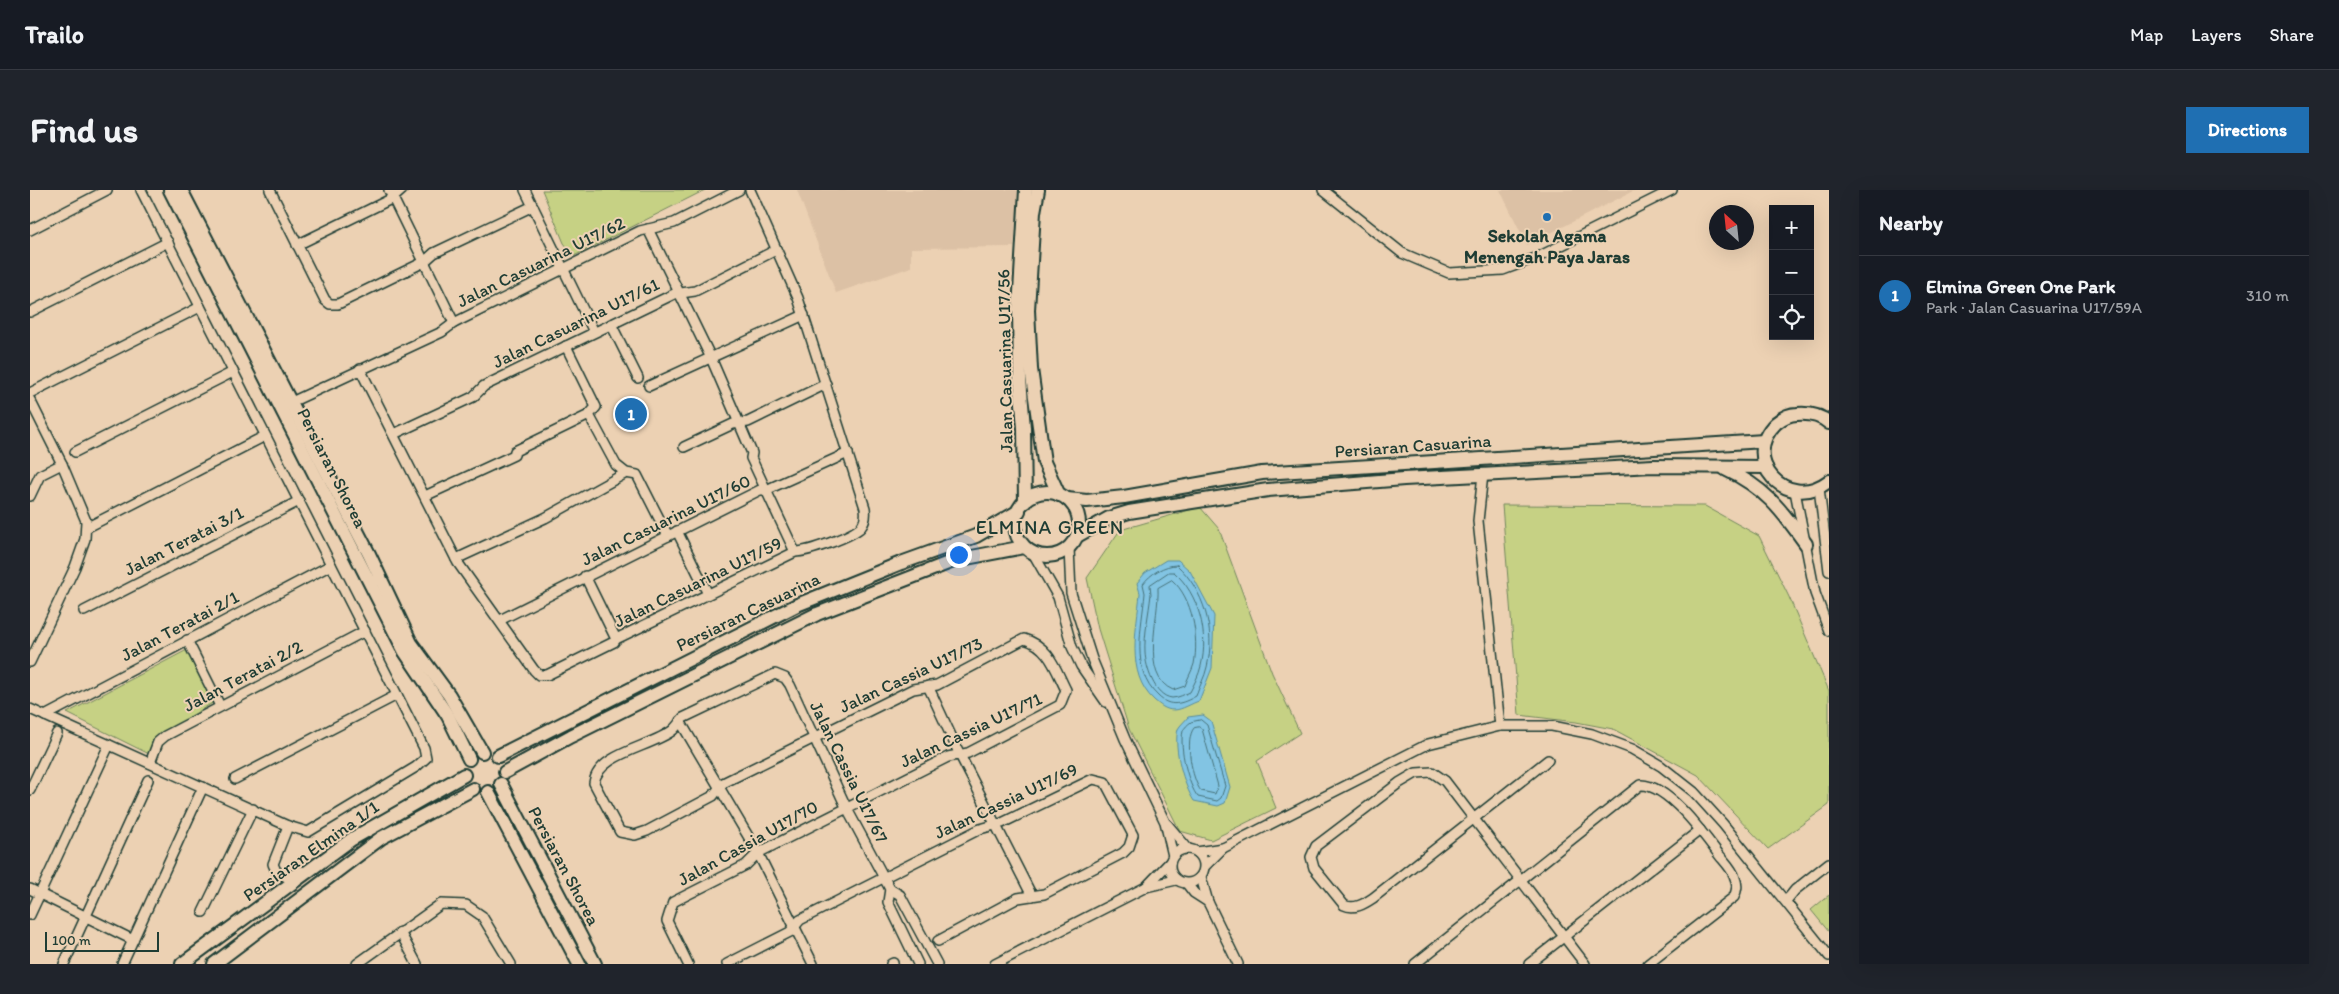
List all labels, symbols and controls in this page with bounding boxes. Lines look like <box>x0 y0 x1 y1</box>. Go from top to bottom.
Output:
text: Trailo <box>25 20 84 49</box>
text: Map <box>2130 24 2163 46</box>
text: Layers <box>2191 24 2241 46</box>
text: Share <box>2269 24 2314 46</box>
button: Directions <box>2186 107 2309 153</box>
text: Find us <box>30 109 138 151</box>
north arrow <box>1709 205 1754 250</box>
map controls <box>1769 205 1814 340</box>
button: + <box>1769 205 1814 250</box>
text: Nearby <box>1879 210 1943 235</box>
marker: Sekolah Agama Menengah Paya Jaras <box>1541 211 1553 223</box>
street label: Jalan Casuarina U17/62 <box>454 212 629 312</box>
place label: Sekolah Agama Menengah Paya Jaras <box>1464 225 1630 268</box>
button: − <box>1769 250 1814 295</box>
street label: Jalan Casuarina U17/56 <box>992 269 1018 453</box>
street label: Jalan Casuarina U17/61 <box>489 273 663 373</box>
text: Elmina Green One Park <box>1926 275 2116 298</box>
text: 1 <box>1891 286 1899 305</box>
text: 310 m <box>2246 286 2289 305</box>
button: locate <box>1769 295 1814 340</box>
text: Park · Jalan Casuarina U17/59A <box>1926 298 2142 317</box>
pin: 1 <box>615 395 647 433</box>
street label: Persiaran Shorea <box>292 404 372 532</box>
street label: Persiaran Casuarina <box>1334 429 1493 462</box>
street label: Jalan Casuarina U17/60 <box>578 469 754 571</box>
street label: Jalan Teratai 3/1 <box>121 502 247 580</box>
district label: ELMINA GREEN <box>976 515 1124 539</box>
street label: Jalan Casuarina U17/59 <box>611 532 785 632</box>
your location <box>946 542 972 568</box>
street label: Persiaran Casuarina <box>673 567 824 656</box>
street label: Jalan Teratai 2/1 <box>117 586 243 666</box>
street label: Jalan Cassia U17/73 <box>836 632 986 718</box>
street label: Jalan Teratai 2/2 <box>180 635 307 717</box>
street label: Jalan Cassia U17/71 <box>897 687 1045 773</box>
street label: Jalan Cassia U17/67 <box>805 697 893 847</box>
street label: Jalan Cassia U17/69 <box>931 758 1081 844</box>
street label: Jalan Cassia U17/70 <box>674 795 822 891</box>
street label: Persiaran Elmina 1/1 <box>239 796 383 906</box>
street label: Persiaran Shorea <box>523 803 605 930</box>
scale bar <box>45 929 159 952</box>
text: 100 m <box>52 932 91 949</box>

